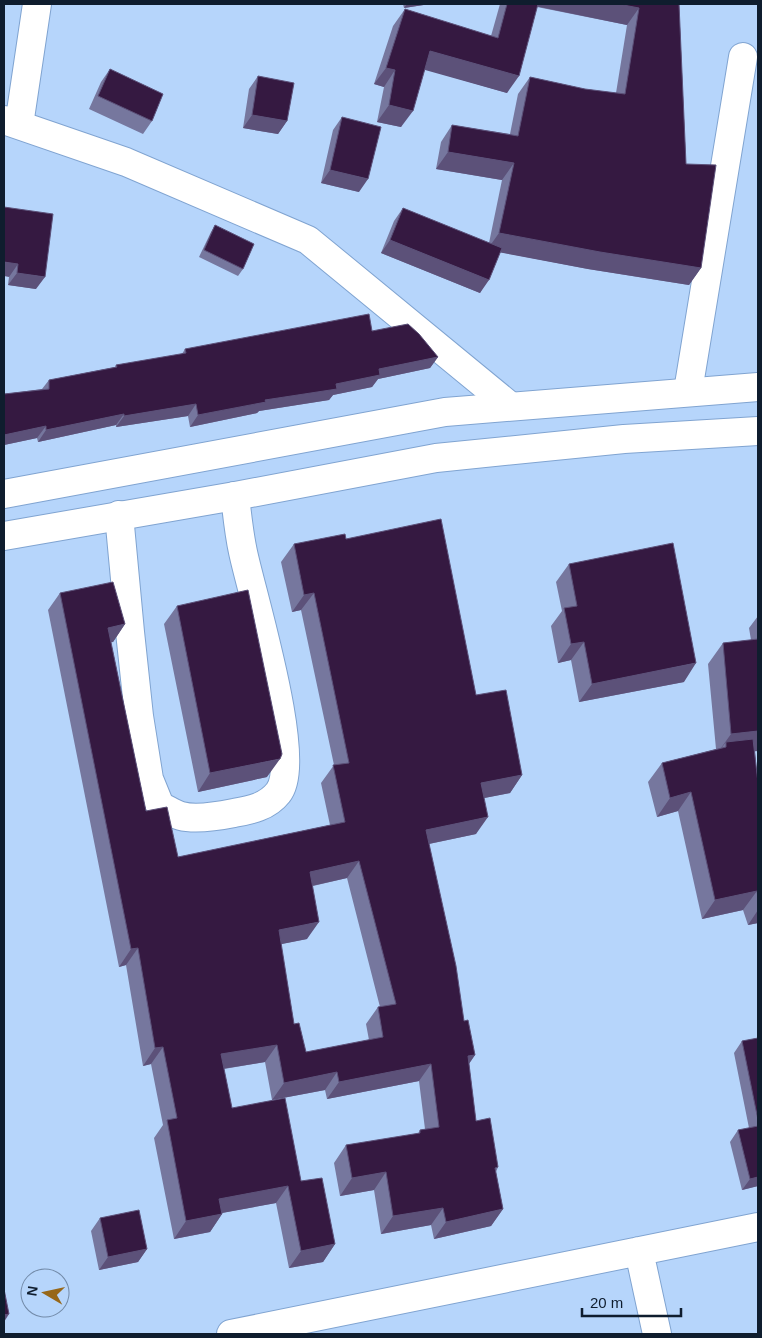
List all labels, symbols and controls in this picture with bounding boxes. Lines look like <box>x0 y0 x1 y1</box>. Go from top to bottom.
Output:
north arrow <box>20 1268 70 1318</box>
text: N <box>23 1285 41 1297</box>
scale bar <box>582 1286 681 1318</box>
text: 20 m <box>590 1294 623 1311</box>

